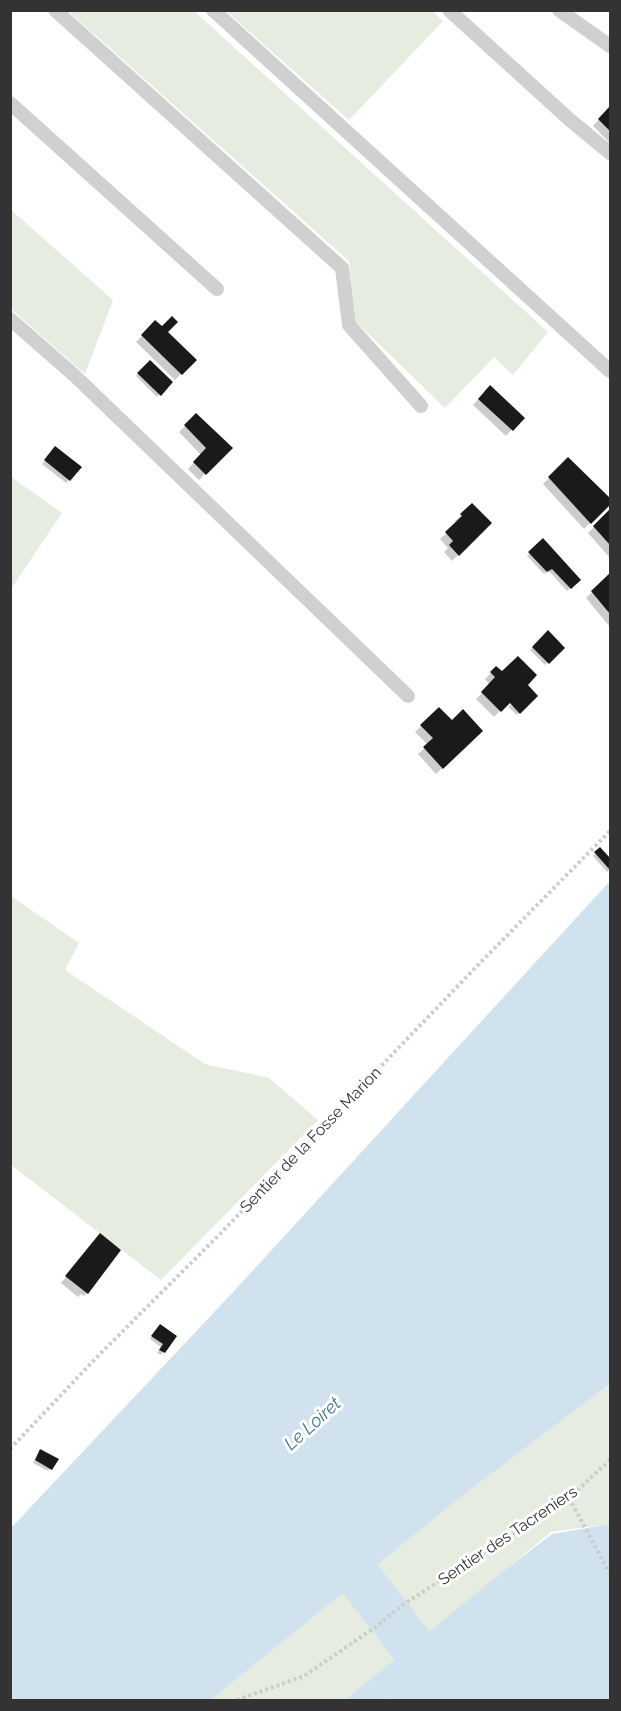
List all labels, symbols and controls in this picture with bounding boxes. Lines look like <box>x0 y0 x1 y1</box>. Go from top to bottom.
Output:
street label: Sentier de la Fosse Marion <box>236 1063 386 1217</box>
water label: Le Loiret <box>280 1393 346 1455</box>
street label: Sentier des Tacreniers <box>435 1482 581 1590</box>

